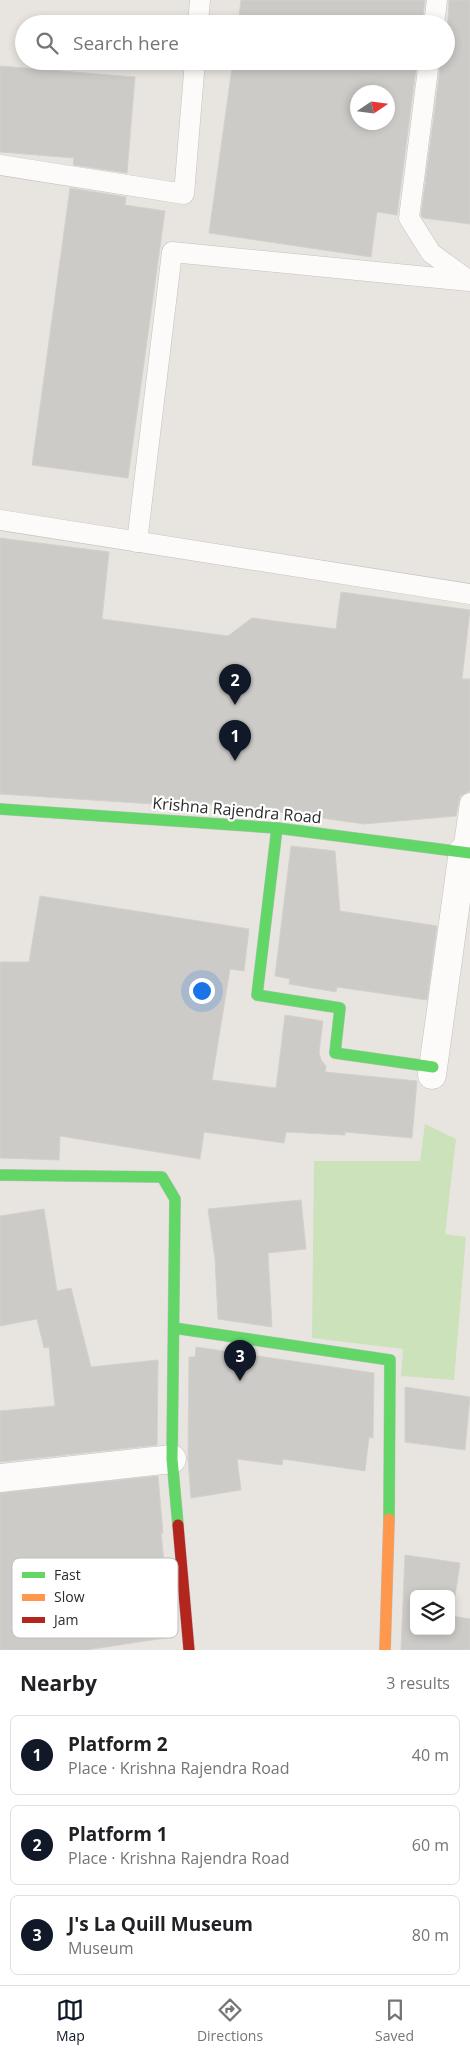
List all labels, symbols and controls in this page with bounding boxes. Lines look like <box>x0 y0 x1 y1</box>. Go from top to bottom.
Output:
search box <box>15 15 455 70</box>
icon: search <box>33 29 61 57</box>
text: Search here <box>73 30 179 56</box>
north arrow <box>350 85 395 130</box>
pin: 2 <box>219 664 251 705</box>
pin: 1 <box>219 720 251 761</box>
street label: Krishna Rajendra Road <box>151 792 323 828</box>
your location <box>189 978 215 1004</box>
pin: 3 <box>224 1340 256 1381</box>
legend <box>12 1558 178 1638</box>
text: Fast <box>54 1565 81 1584</box>
text: Slow <box>54 1587 85 1606</box>
map controls <box>410 1590 455 1635</box>
button: layers <box>410 1590 455 1635</box>
text: Jam <box>52 1610 79 1629</box>
text: Nearby <box>20 1669 97 1697</box>
text: 3 results <box>386 1672 450 1694</box>
text: Platform 2 <box>68 1731 168 1757</box>
text: 1 <box>32 1744 42 1766</box>
text: 40 m <box>412 1744 449 1766</box>
text: Place · Krishna Rajendra Road <box>68 1757 290 1779</box>
text: Platform 1 <box>68 1821 168 1847</box>
text: 2 <box>32 1834 42 1856</box>
text: 60 m <box>412 1834 449 1856</box>
text: Place · Krishna Rajendra Road <box>68 1847 290 1869</box>
text: J's La Quill Museum <box>68 1911 253 1937</box>
text: 3 <box>32 1924 42 1946</box>
text: 80 m <box>412 1924 449 1946</box>
text: Museum <box>68 1937 133 1959</box>
tab: Map <box>56 1996 85 2045</box>
tab: Directions <box>197 1996 263 2045</box>
tab: Saved <box>375 1996 414 2045</box>

